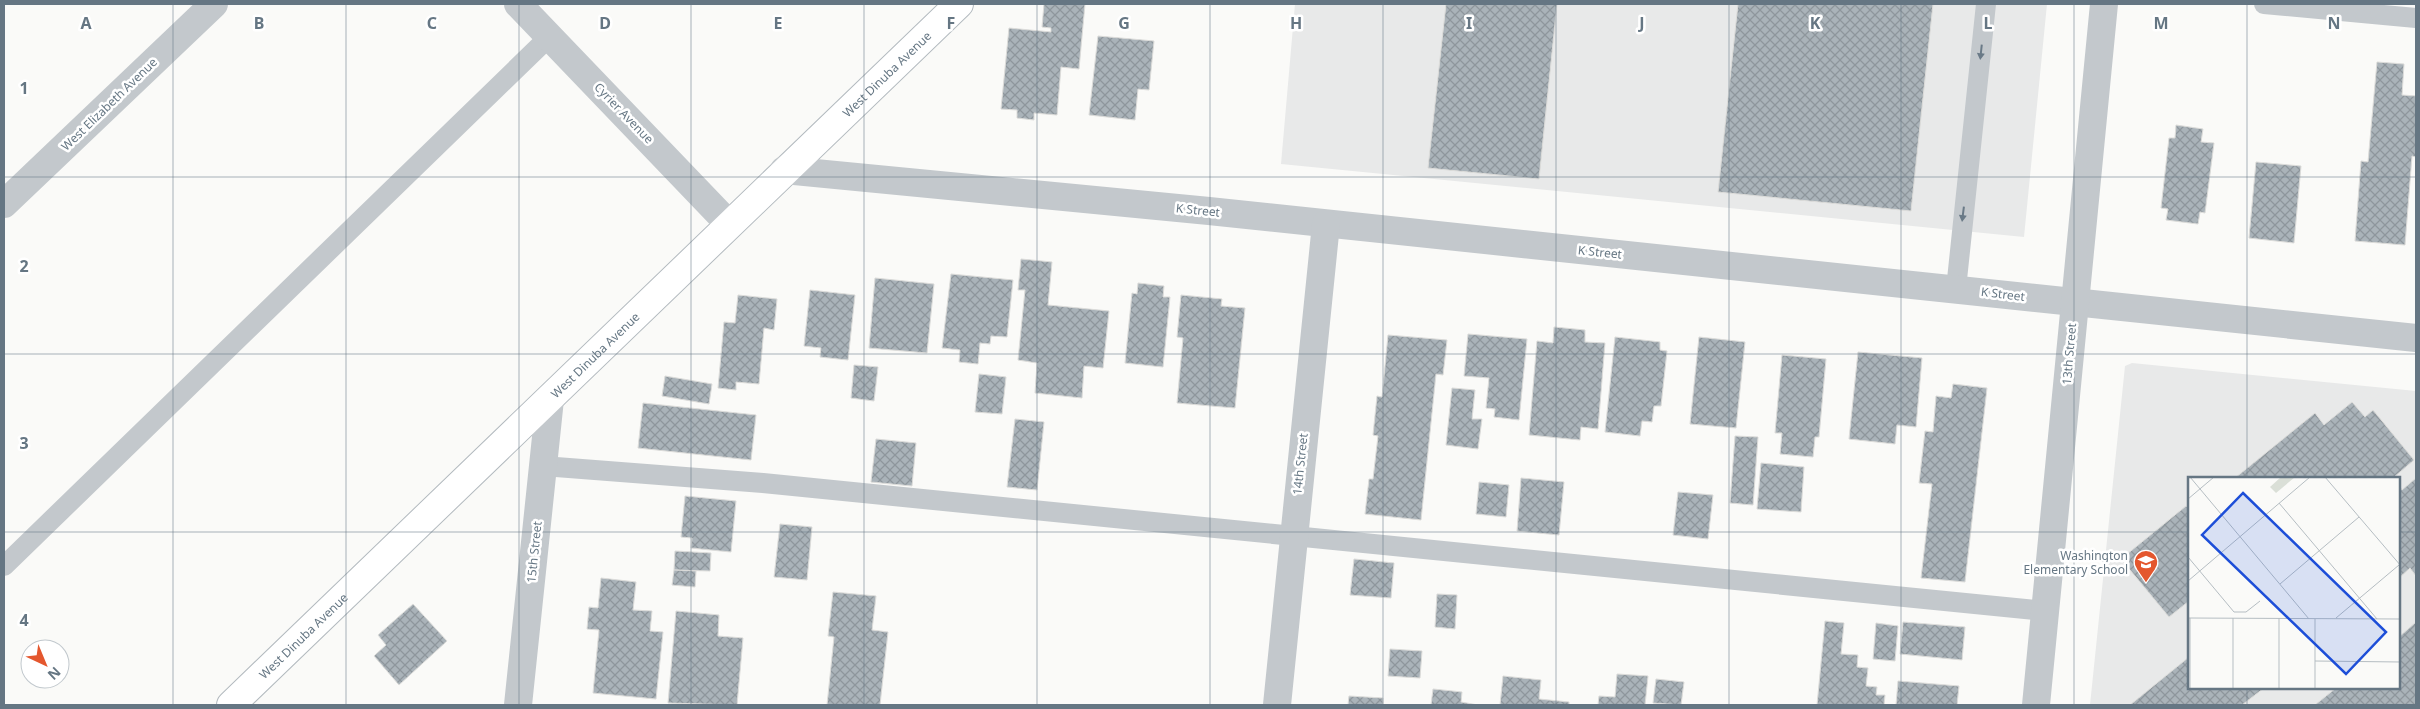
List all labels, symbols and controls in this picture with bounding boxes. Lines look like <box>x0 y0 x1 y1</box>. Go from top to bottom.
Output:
text: A <box>80 12 92 34</box>
text: B <box>254 12 264 34</box>
text: C <box>427 12 437 34</box>
text: D <box>599 12 611 34</box>
text: E <box>774 12 783 34</box>
text: F <box>947 12 955 34</box>
text: G <box>1118 12 1130 34</box>
text: H <box>1290 12 1302 34</box>
text: I <box>1466 12 1472 34</box>
text: J <box>1637 12 1645 34</box>
text: K <box>1810 12 1821 34</box>
text: L <box>1984 12 1993 34</box>
text: M <box>2153 12 2169 34</box>
text: N <box>2327 12 2341 34</box>
street label: West Dinuba Avenue <box>838 27 935 121</box>
one-way arrow <box>1977 45 1985 61</box>
street label: West Elizabeth Avenue <box>57 54 161 154</box>
text: 1 <box>19 77 29 99</box>
street label: Cyrier Avenue <box>591 79 658 147</box>
street label: K Street <box>1175 199 1221 221</box>
one-way arrow <box>1959 206 1967 222</box>
street label: K Street <box>1577 241 1623 263</box>
text: 2 <box>19 255 29 277</box>
street label: K Street <box>1980 283 2027 305</box>
street label: West Dinuba Avenue <box>547 308 643 401</box>
street label: 13th Street <box>2058 322 2080 386</box>
text: 3 <box>19 432 29 454</box>
street label: 14th Street <box>1288 432 1312 496</box>
inset map <box>2188 477 2400 689</box>
street label: 15th Street <box>522 520 546 584</box>
place label: Washington Elementary School <box>2023 547 2128 578</box>
school or university icon: Washington Elementary School <box>2133 549 2159 583</box>
street label: West Dinuba Avenue <box>255 589 351 682</box>
text: 4 <box>19 609 29 631</box>
north arrow <box>20 639 70 689</box>
text: N <box>44 663 65 685</box>

